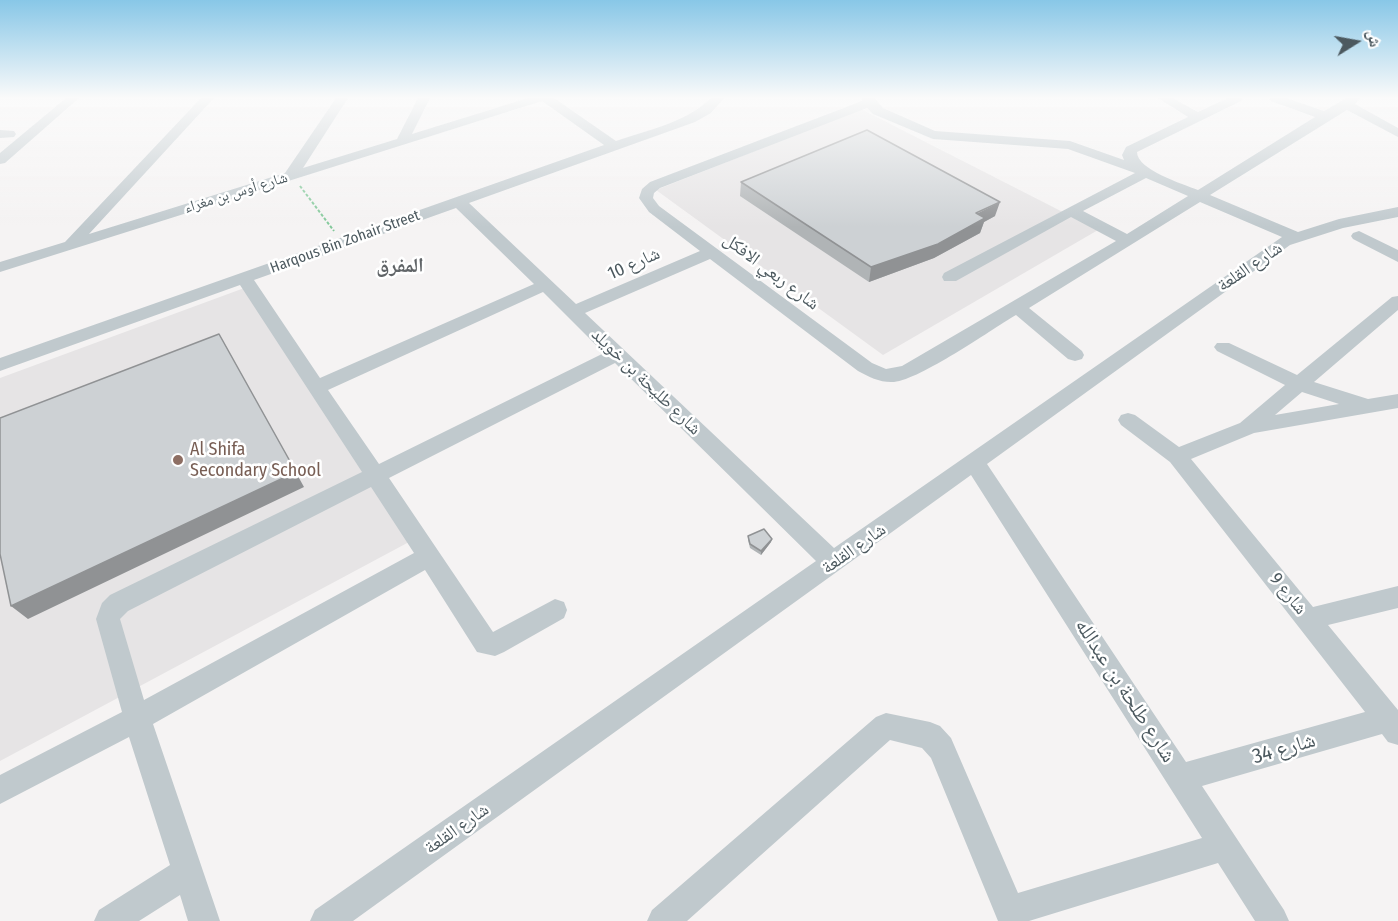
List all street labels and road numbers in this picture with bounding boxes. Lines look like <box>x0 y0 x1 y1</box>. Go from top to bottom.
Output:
street label: شارع أوس بن مغراء <box>182 169 290 217</box>
street label: Harqous Bin Zohair Street <box>268 207 422 277</box>
street label: شارع ربعي الافكل <box>719 229 823 315</box>
street label: شارع القلعة <box>1213 237 1287 297</box>
street label: شارع 10 <box>605 243 663 285</box>
street label: شارع طليحة بن خويلد <box>587 324 705 440</box>
street label: شارع القلعة <box>818 519 890 579</box>
street label: شارع 9 <box>1265 569 1311 619</box>
street label: شارع طلحة بن عبدالله <box>1069 615 1181 767</box>
street label: شارع 34 <box>1250 728 1318 770</box>
street label: شارع القلعة <box>421 799 493 859</box>

